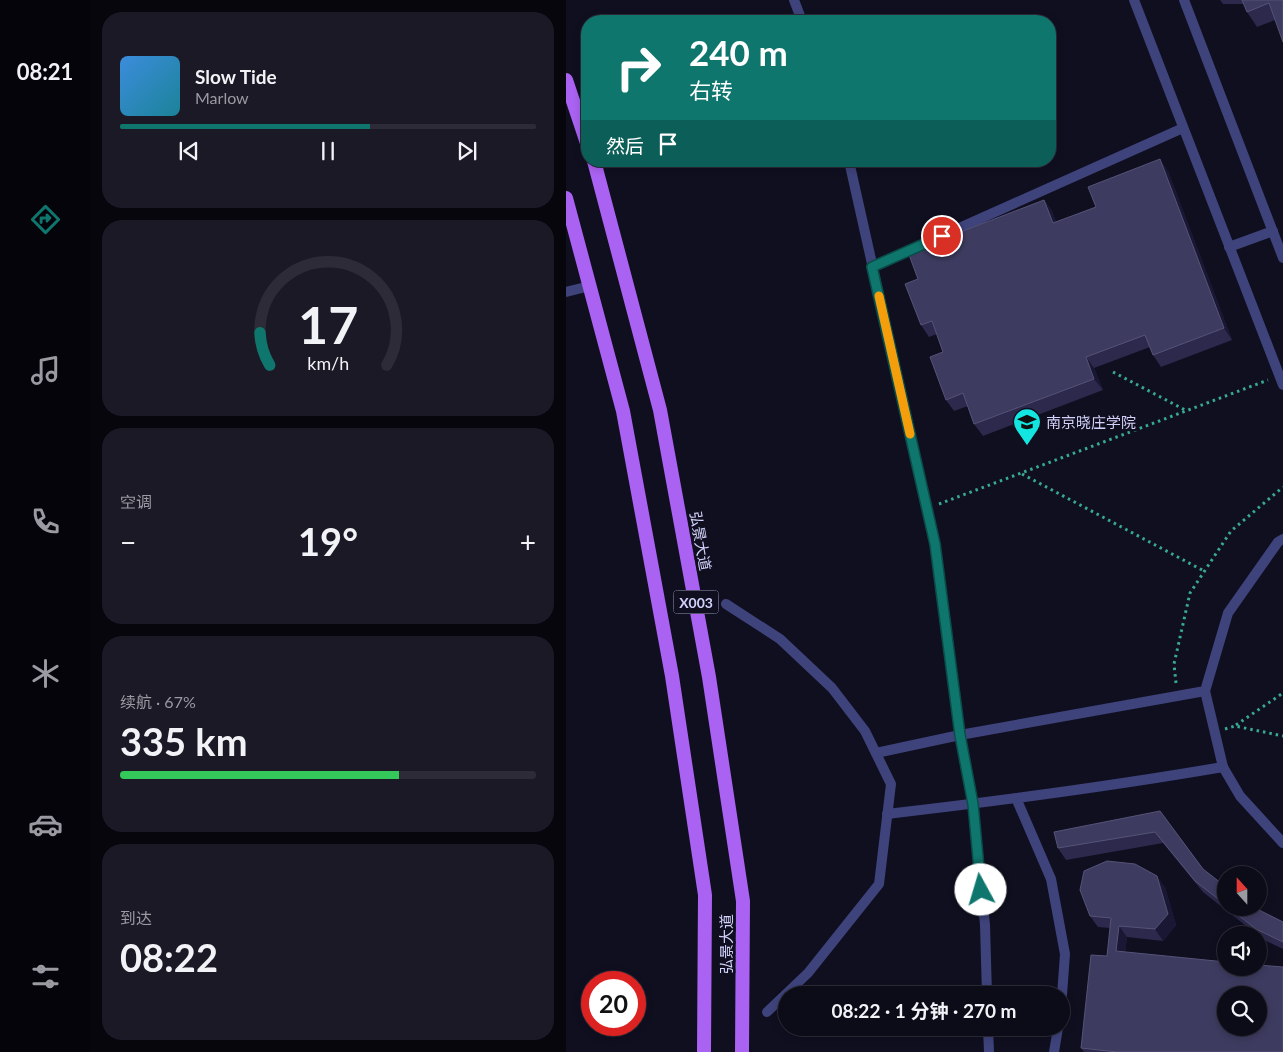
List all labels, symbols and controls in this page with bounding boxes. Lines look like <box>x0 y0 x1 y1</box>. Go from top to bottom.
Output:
text: 240 m <box>689 31 788 73</box>
icon: right <box>606 35 671 100</box>
text: 08:21 <box>17 58 73 85</box>
text: Slow Tide <box>195 65 277 88</box>
text: 右转 <box>689 77 733 104</box>
text: Marlow <box>195 88 249 107</box>
icon: arrive <box>654 130 682 158</box>
text: 然后 <box>606 134 644 157</box>
icon: previous <box>175 137 203 165</box>
icon: pause <box>314 137 342 165</box>
icon: next <box>453 137 481 165</box>
icon: directions <box>28 202 63 237</box>
pin <box>921 215 963 257</box>
icon: arrive <box>928 222 956 250</box>
text: 17 <box>298 293 358 355</box>
text: km/h <box>307 352 349 374</box>
icon: music <box>28 353 63 388</box>
school or university icon: 南京晓庄学院 <box>1012 407 1042 446</box>
place label: 南京晓庄学院 <box>1046 413 1136 431</box>
text: 空调 <box>120 492 152 511</box>
icon: phone <box>28 504 63 539</box>
street label: 弘景大道 <box>687 510 715 572</box>
text: 19° <box>298 518 358 564</box>
text: − <box>120 525 136 559</box>
text: + <box>520 525 536 559</box>
road number: X003 <box>674 590 718 614</box>
icon: climate <box>28 656 63 691</box>
text: 续航 · 67% <box>120 692 196 711</box>
text: 335 km <box>120 718 248 764</box>
icon: car <box>28 807 63 842</box>
position arrow <box>954 863 1006 915</box>
north arrow <box>1217 866 1267 916</box>
map controls <box>1217 866 1267 1036</box>
text: 到达 <box>120 908 152 927</box>
street label: 弘景大道 <box>717 914 735 974</box>
button: sound <box>1217 926 1267 976</box>
text: 08:22 <box>120 934 218 980</box>
icon: filters <box>28 959 63 994</box>
speed limit sign: 20 <box>581 971 646 1036</box>
button: search <box>1217 986 1267 1036</box>
text: 08:22 · 1 分钟 · 270 m <box>831 999 1017 1022</box>

